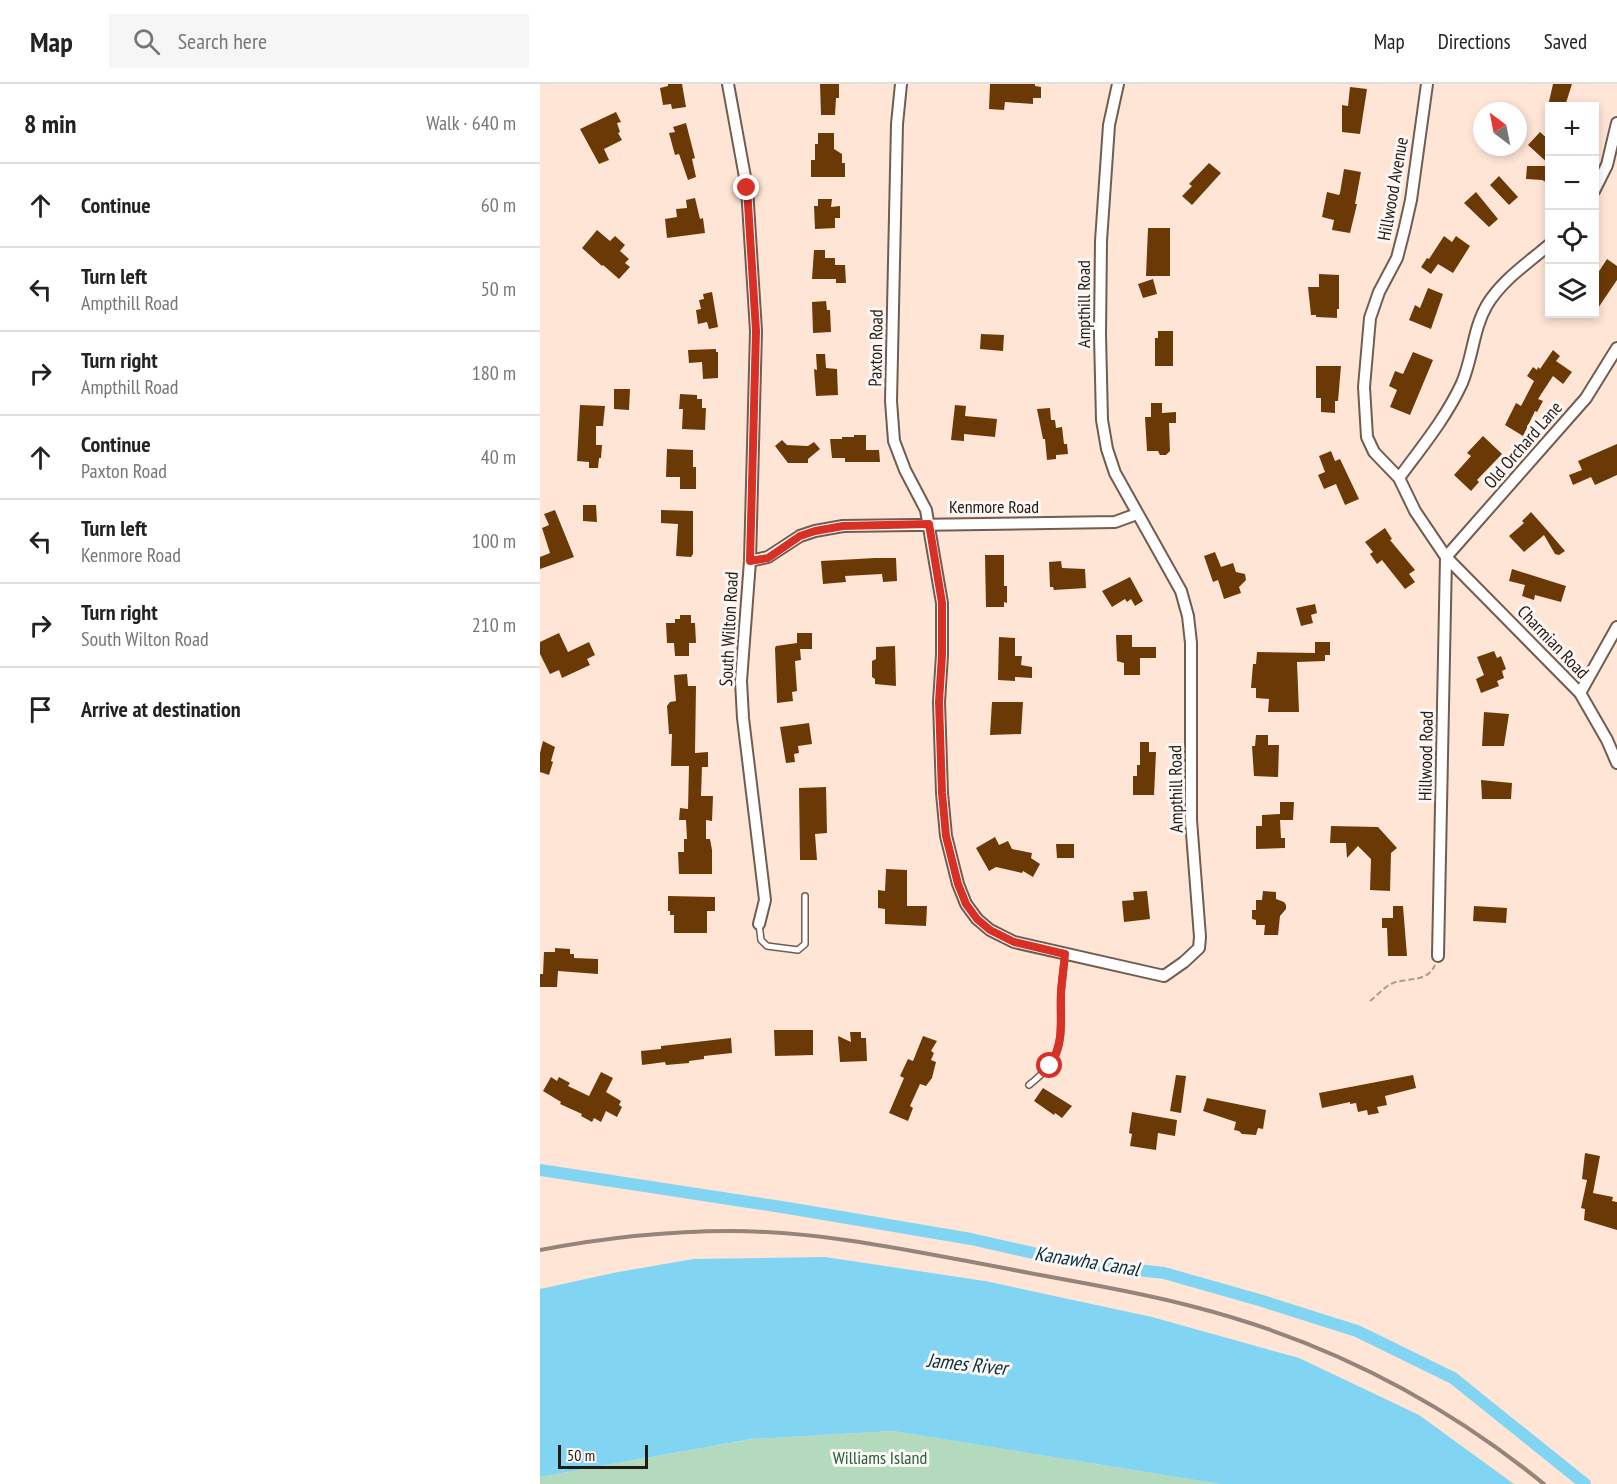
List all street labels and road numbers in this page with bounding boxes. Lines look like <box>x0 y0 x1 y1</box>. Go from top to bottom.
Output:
street label: Hillwood Avenue <box>1372 135 1413 242</box>
street label: Ampthill Road <box>1072 260 1095 348</box>
street label: Paxton Road <box>863 309 888 387</box>
street label: Old Orchard Lane <box>1478 396 1567 493</box>
street label: Kenmore Road <box>949 495 1039 518</box>
street label: South Wilton Road <box>714 571 743 687</box>
street label: Charmian Road <box>1513 600 1594 683</box>
street label: Hillwood Road <box>1413 711 1438 801</box>
street label: Ampthill Road <box>1163 745 1188 833</box>

